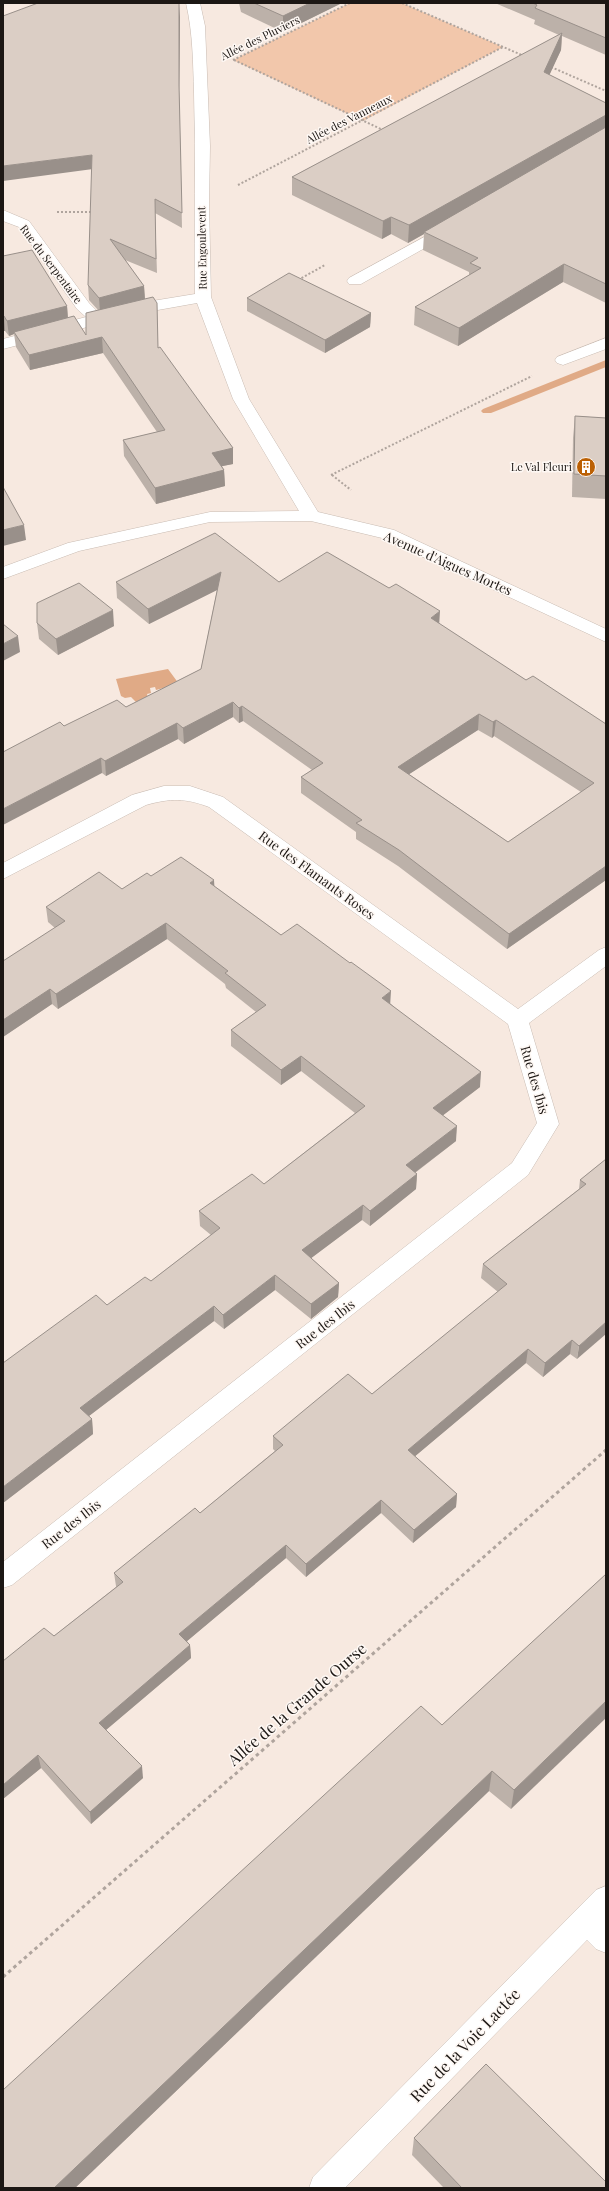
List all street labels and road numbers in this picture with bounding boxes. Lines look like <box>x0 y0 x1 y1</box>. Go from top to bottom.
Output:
street label: Allée des Pluviers <box>217 12 302 64</box>
street label: Allée des Vanneaux <box>302 90 394 147</box>
street label: Rue Engoulevent <box>193 206 210 290</box>
street label: Rue du Serpentaire <box>17 221 86 307</box>
street label: Avenue d'Aigues Mortes <box>381 526 515 599</box>
street label: Rue des Flamants Roses <box>256 827 379 923</box>
street label: Rue des Ibis <box>518 1044 553 1116</box>
street label: Rue des Ibis <box>292 1295 358 1352</box>
street label: Rue des Ibis <box>38 1495 104 1552</box>
street label: Allée de la Grande Ourse <box>222 1638 370 1770</box>
street label: Rue de la Voie Lactée <box>405 1983 524 2106</box>

